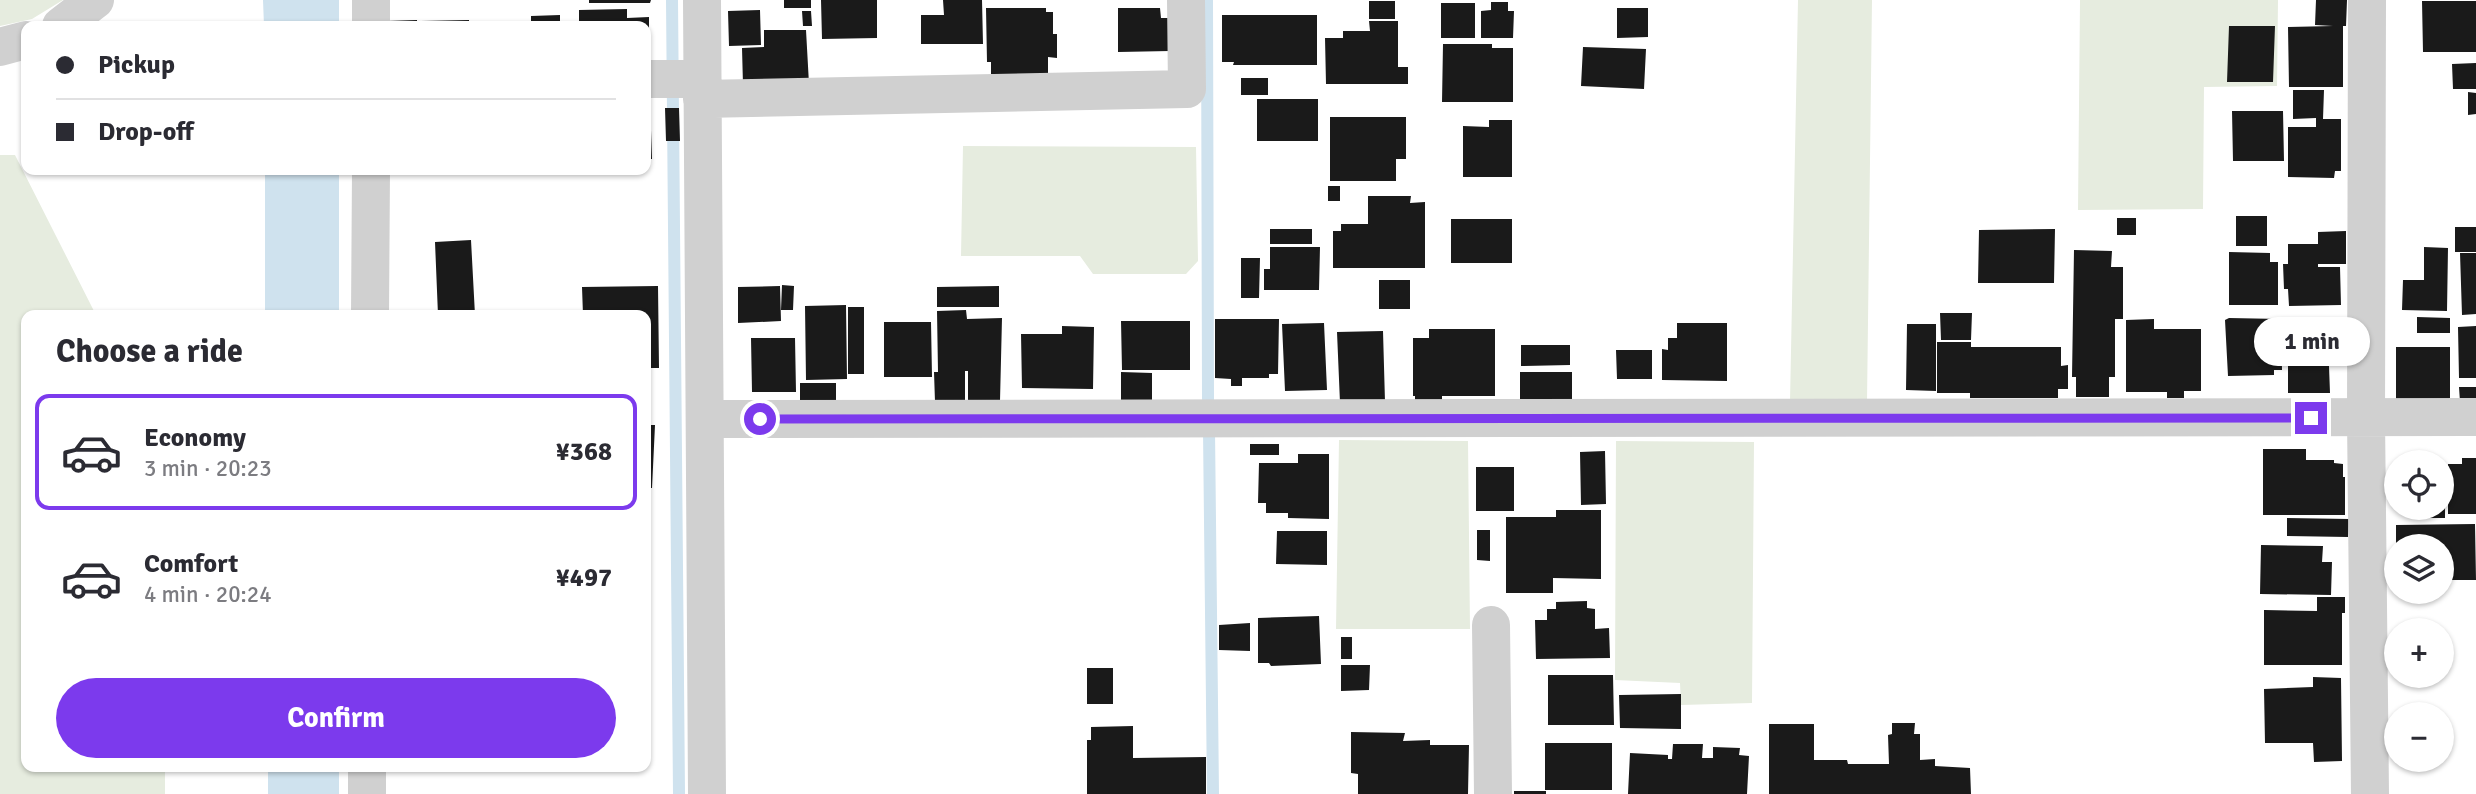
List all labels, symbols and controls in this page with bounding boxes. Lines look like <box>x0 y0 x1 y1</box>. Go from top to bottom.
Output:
text: Pickup <box>98 49 175 81</box>
text: Drop-off <box>98 116 194 148</box>
callout: 1 min <box>2253 316 2369 366</box>
text: 1 min <box>2284 327 2340 356</box>
text: Choose a ride <box>56 332 243 371</box>
route end <box>2295 402 2327 434</box>
route start <box>744 403 776 435</box>
icon: car <box>60 421 123 484</box>
text: Economy <box>144 422 246 454</box>
text: ¥368 <box>556 436 612 468</box>
map controls <box>2384 450 2454 772</box>
button: locate <box>2384 450 2454 520</box>
text: 3 min · 20:23 <box>144 454 272 483</box>
button: layers <box>2384 534 2454 604</box>
icon: car <box>60 547 123 610</box>
text: Comfort <box>144 548 238 580</box>
text: ¥497 <box>556 562 612 594</box>
text: 4 min · 20:24 <box>144 580 272 609</box>
button: + <box>2384 618 2454 688</box>
button: Confirm <box>56 678 616 758</box>
button: − <box>2384 702 2454 772</box>

